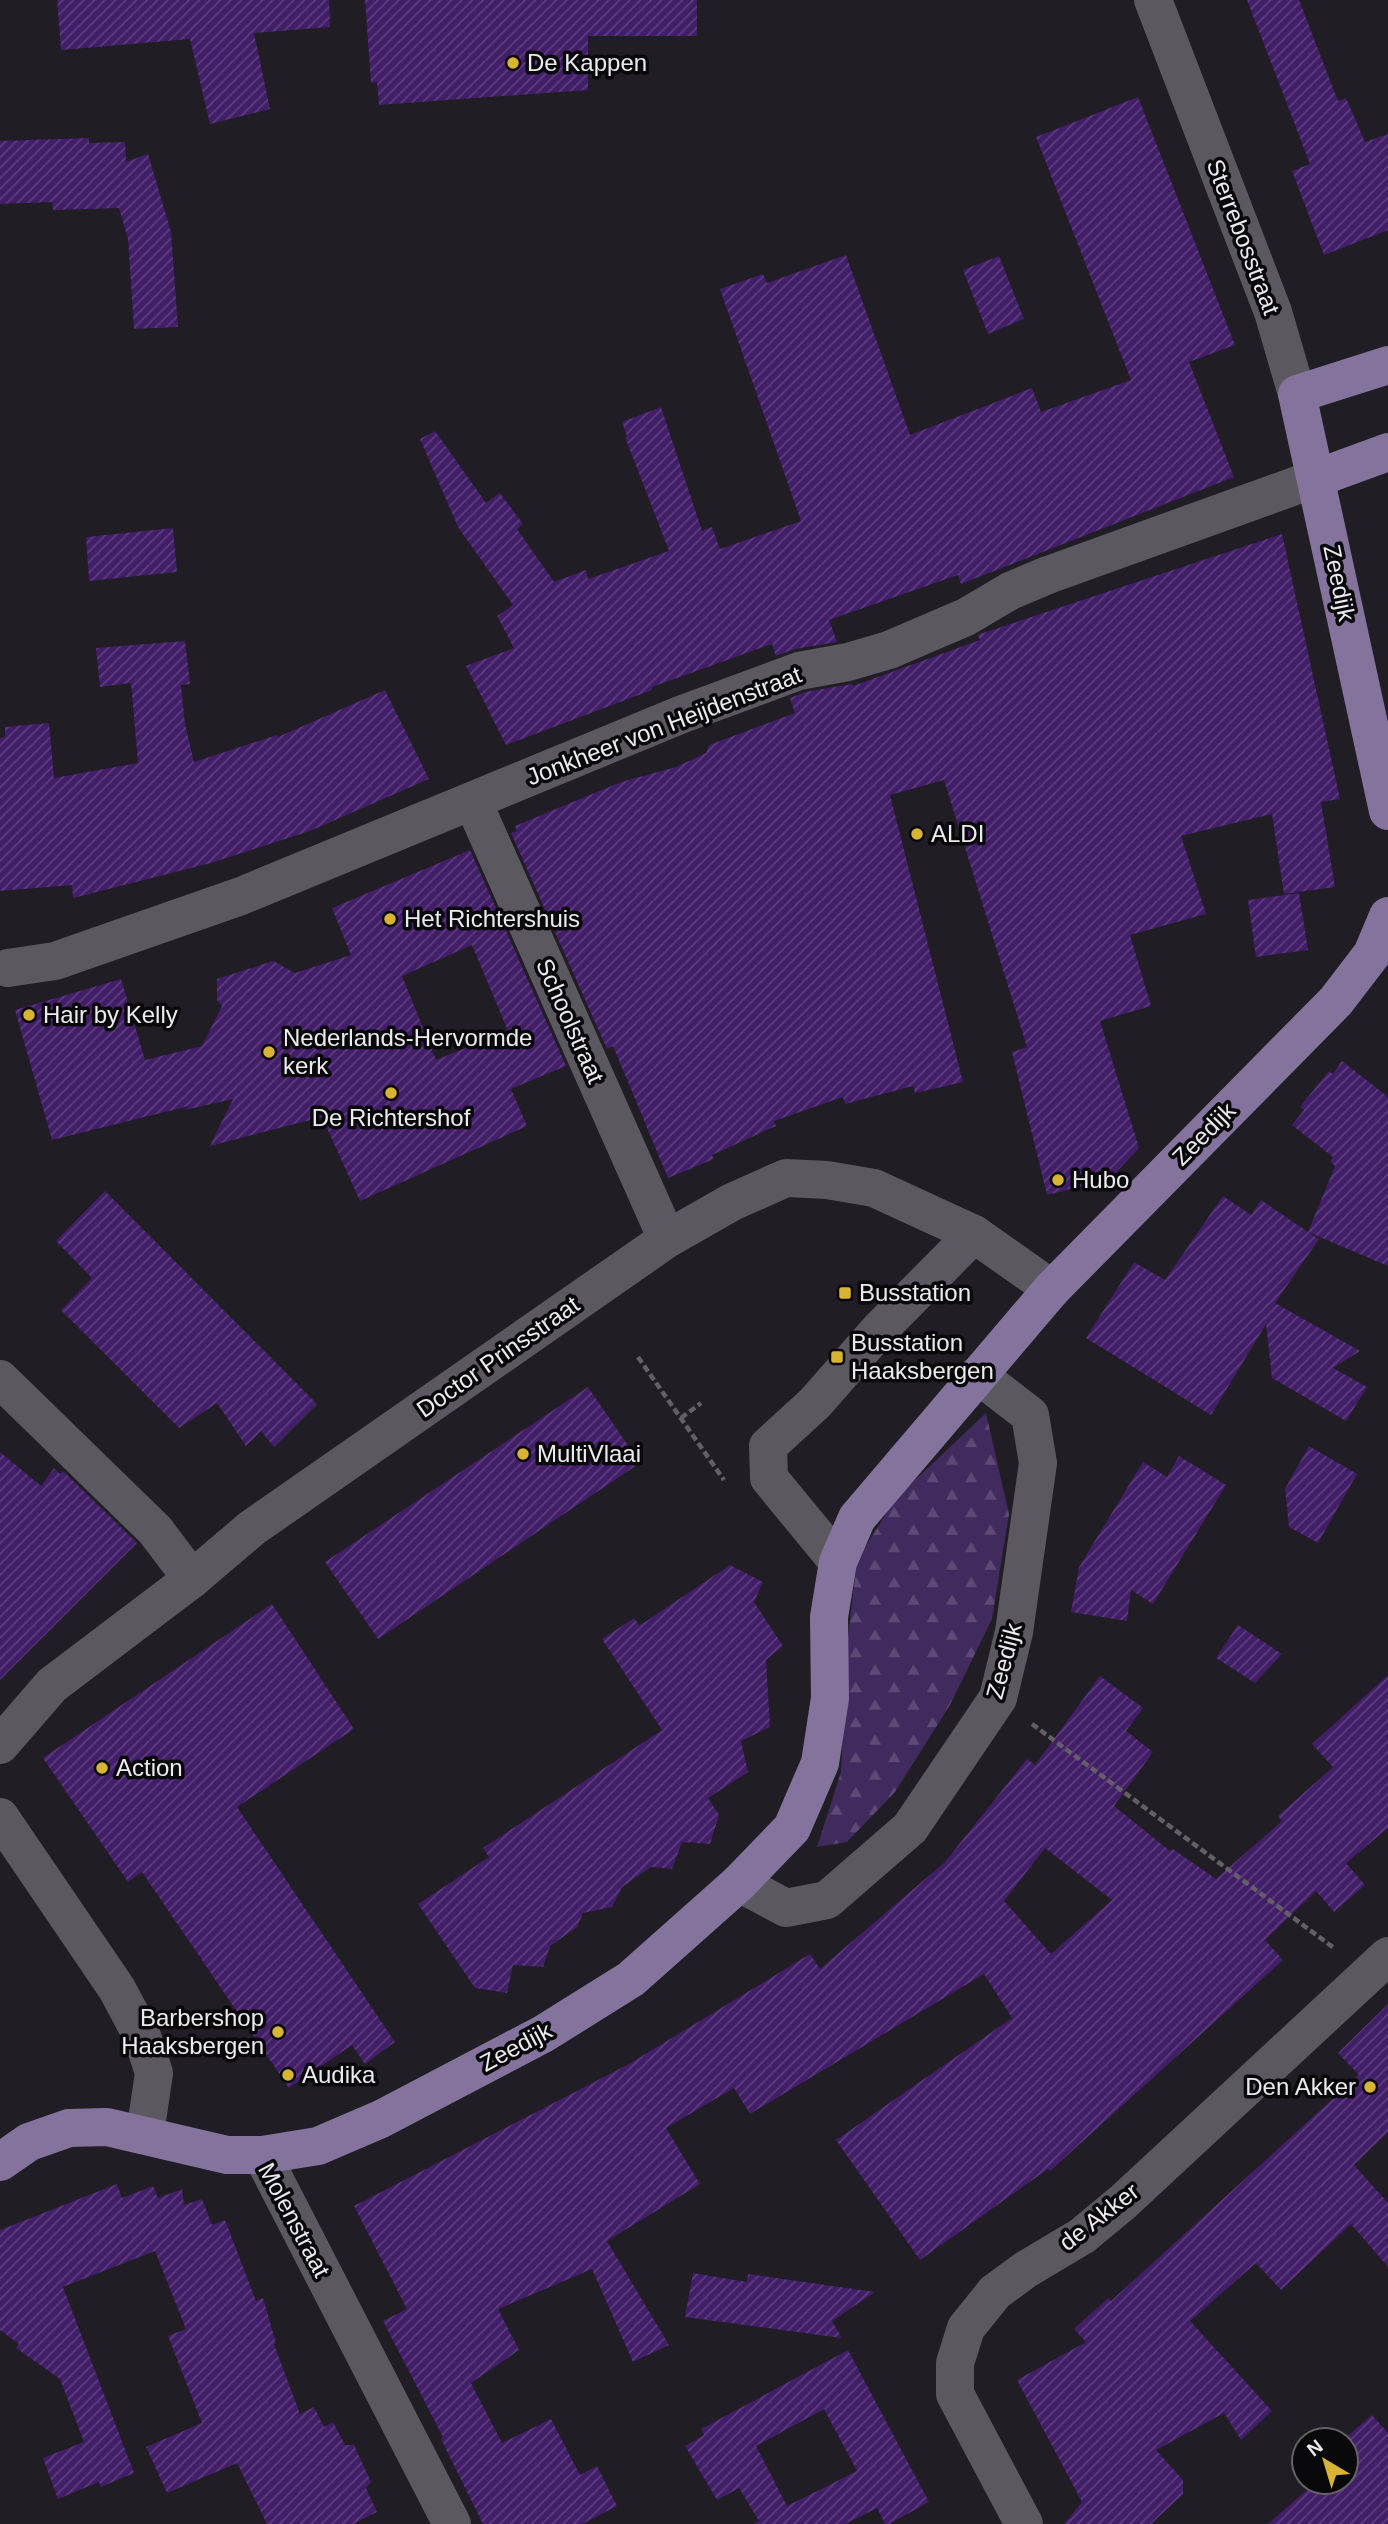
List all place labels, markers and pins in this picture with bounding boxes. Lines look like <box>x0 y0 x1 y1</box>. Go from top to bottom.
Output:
place label: De Kappen <box>527 49 647 76</box>
marker: De Kappen <box>505 55 521 71</box>
place label: ALDI <box>931 820 984 847</box>
marker: ALDI <box>909 826 925 842</box>
place label: Het Richtershuis <box>404 905 580 932</box>
marker: Het Richtershuis <box>382 911 398 927</box>
place label: Hair by Kelly <box>43 1001 178 1028</box>
marker: Hair by Kelly <box>21 1007 37 1023</box>
place label: Nederlands-Hervormde kerk <box>283 1024 532 1079</box>
marker: Nederlands-Hervormde kerk <box>261 1044 277 1060</box>
marker: De Richtershof <box>383 1085 399 1101</box>
place label: De Richtershof <box>312 1104 471 1131</box>
place label: Hubo <box>1072 1166 1129 1193</box>
marker: Hubo <box>1050 1172 1066 1188</box>
place label: Busstation <box>859 1279 971 1306</box>
marker: Busstation <box>837 1285 853 1301</box>
place label: Busstation Haaksbergen <box>851 1329 994 1384</box>
marker: Busstation Haaksbergen <box>829 1349 845 1365</box>
place label: MultiVlaai <box>537 1440 641 1467</box>
marker: MultiVlaai <box>515 1446 531 1462</box>
place label: Action <box>116 1754 183 1781</box>
marker: Action <box>94 1760 110 1776</box>
place label: Barbershop Haaksbergen <box>121 2004 264 2059</box>
marker: Barbershop Haaksbergen <box>270 2024 286 2040</box>
place label: Audika <box>302 2061 376 2088</box>
marker: Audika <box>280 2067 296 2083</box>
place label: Den Akker <box>1245 2073 1356 2100</box>
marker: Den Akker <box>1362 2079 1378 2095</box>

